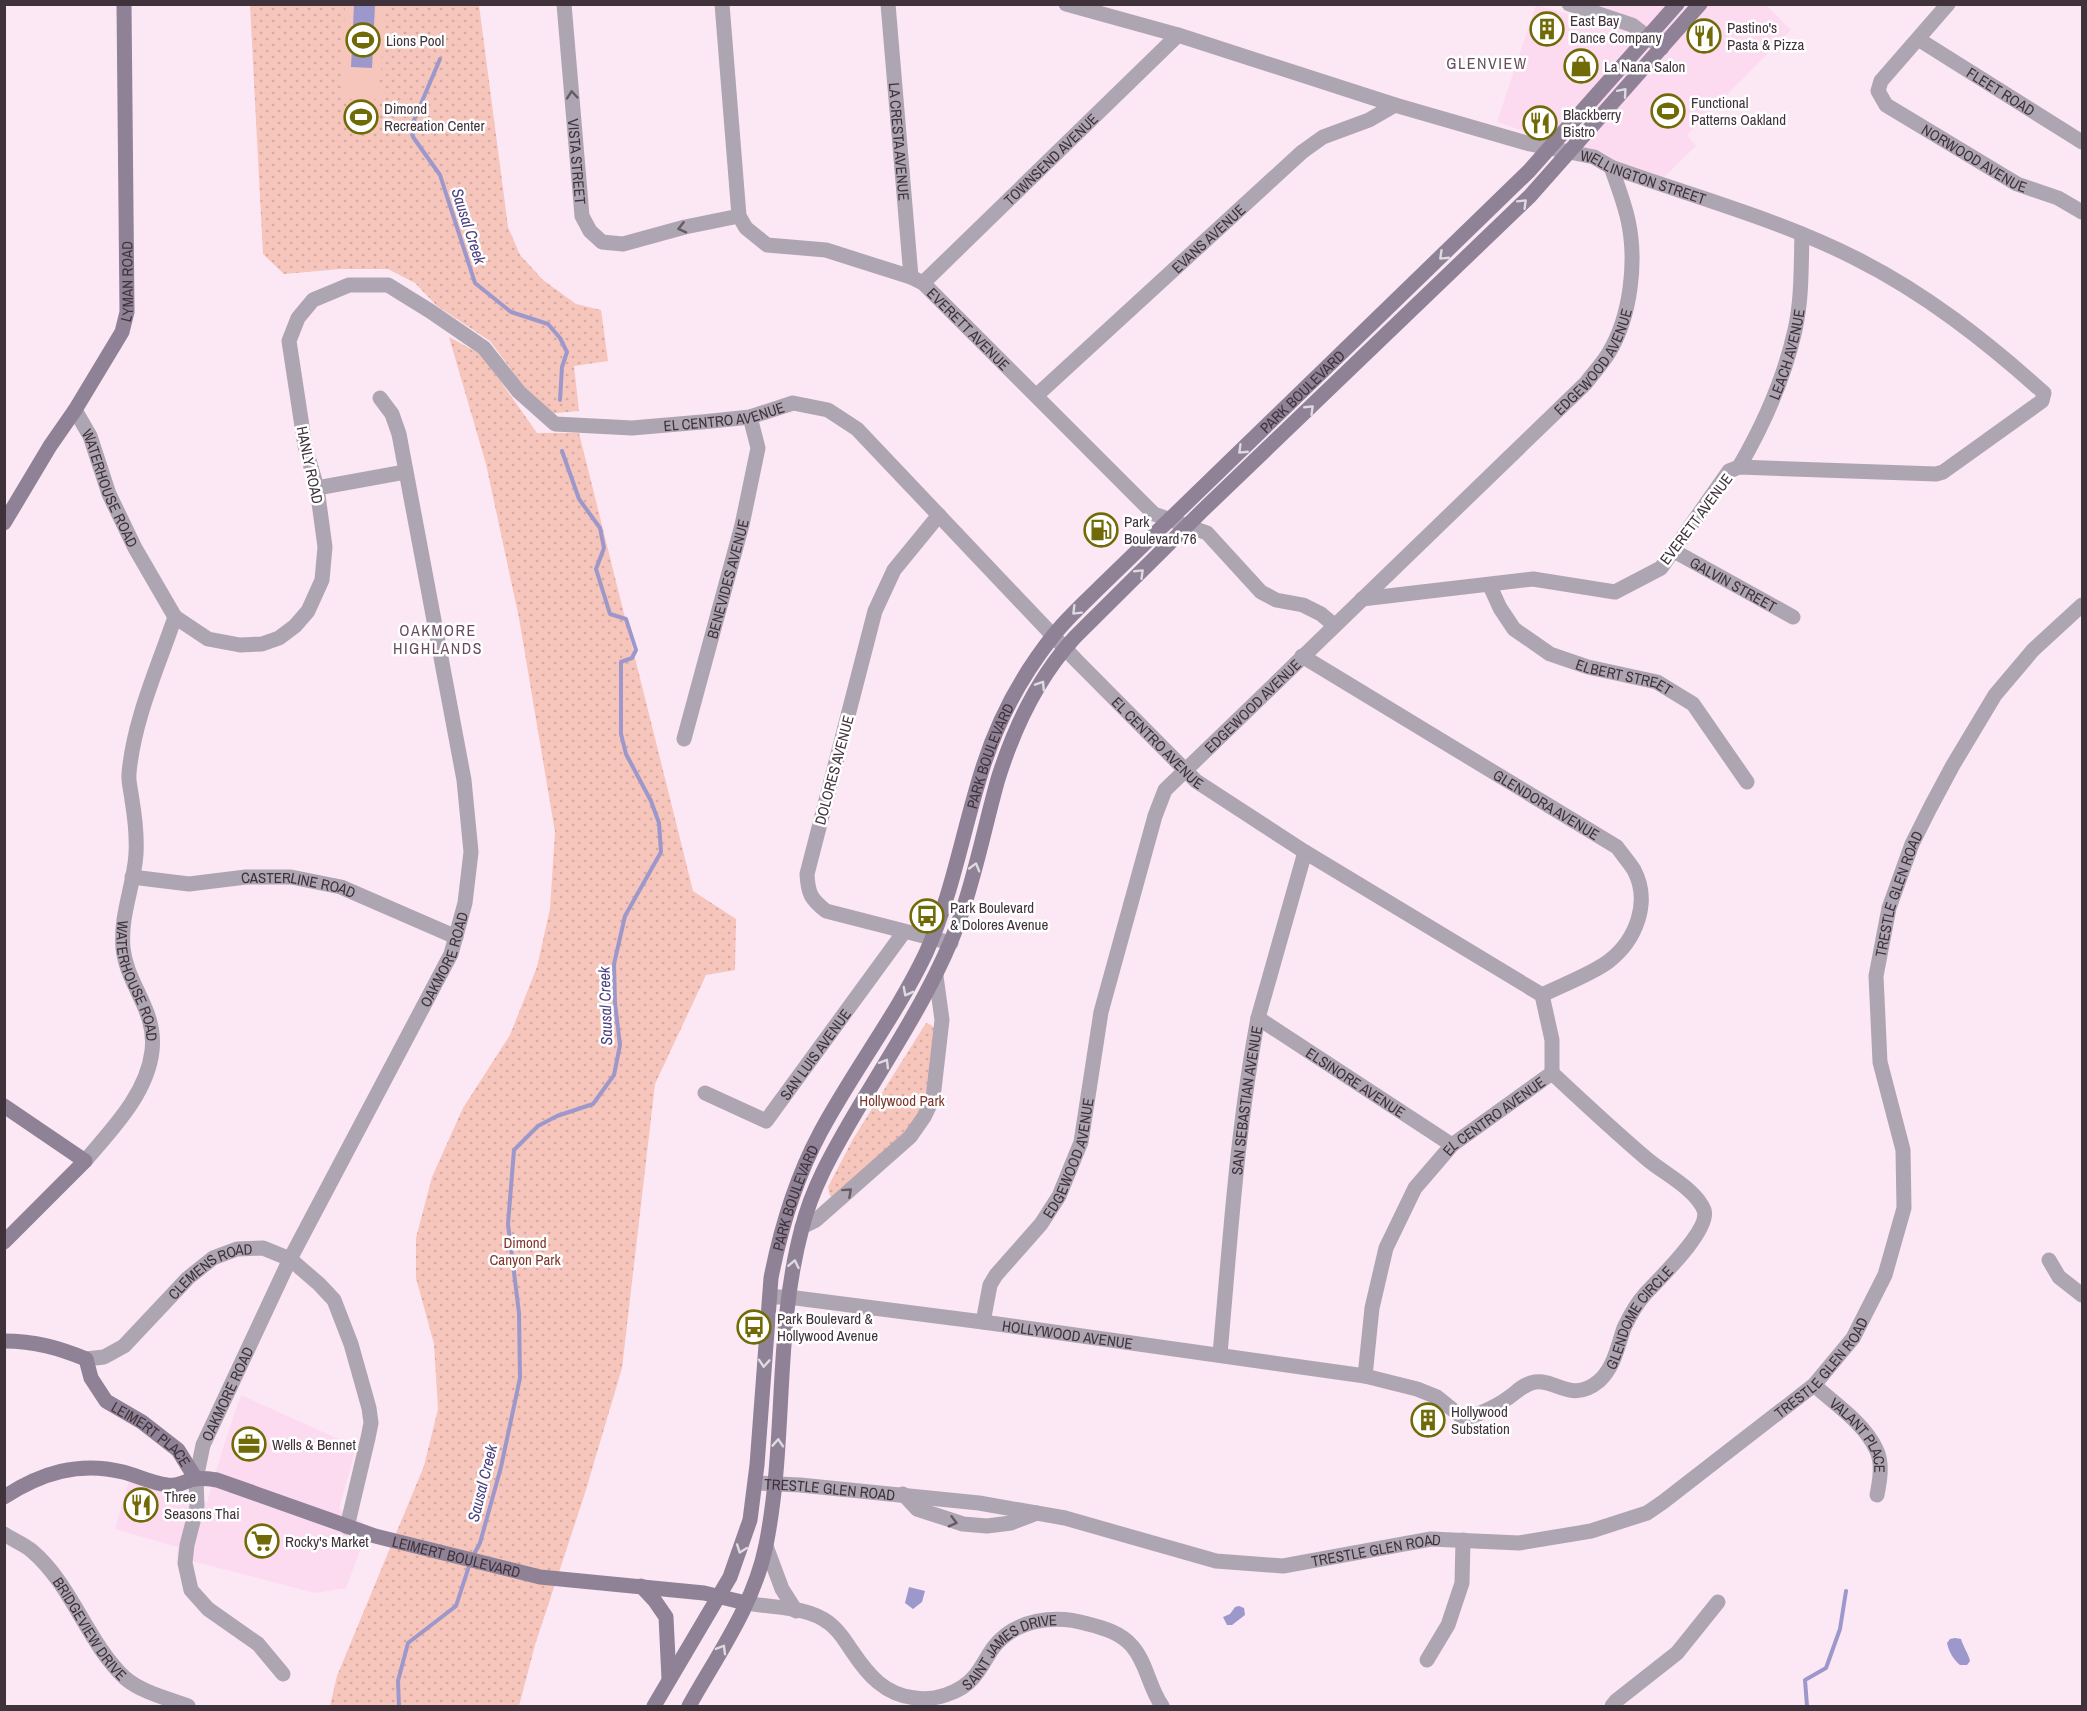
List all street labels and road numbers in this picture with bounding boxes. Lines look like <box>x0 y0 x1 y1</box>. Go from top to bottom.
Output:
street label: FLEET ROAD <box>1963 62 2039 121</box>
street label: LA CRESTA AVENUE <box>884 82 915 202</box>
street label: TOWNSEND AVENUE <box>999 108 1102 210</box>
street label: VISTA STREET <box>563 118 592 206</box>
street label: NORWOOD AVENUE <box>1918 119 2030 197</box>
street label: WELLINGTON STREET <box>1579 144 1709 209</box>
street label: EVANS AVENUE <box>1166 199 1249 277</box>
street label: LYMAN ROAD <box>115 241 138 324</box>
street label: EVERETT AVENUE <box>923 283 1015 375</box>
street label: EDGEWOOD AVENUE <box>1549 306 1636 420</box>
street label: LEACH AVENUE <box>1763 308 1809 403</box>
street label: PARK BOULEVARD <box>1255 345 1349 437</box>
street label: EL CENTRO AVENUE <box>663 396 787 436</box>
street label: HANLY ROAD <box>292 424 328 506</box>
street label: WATERHOUSE ROAD <box>77 425 144 551</box>
street label: EVERETT AVENUE <box>1655 469 1737 569</box>
street label: BENEVIDES AVENUE <box>701 517 753 641</box>
street label: GALVIN STREET <box>1686 551 1781 617</box>
street label: ELBERT STREET <box>1573 653 1677 700</box>
street label: EDGEWOOD AVENUE <box>1199 654 1305 757</box>
street label: EL CENTRO AVENUE <box>1107 692 1208 794</box>
street label: PARK BOULEVARD <box>961 699 1018 811</box>
street label: DOLORES AVENUE <box>809 713 859 827</box>
street label: GLENDORA AVENUE <box>1489 764 1604 845</box>
street label: TRESTLE GLEN ROAD <box>1869 827 1928 959</box>
street label: CASTERLINE ROAD <box>240 866 359 903</box>
street label: OAKMORE ROAD <box>414 909 473 1011</box>
street label: WATERHOUSE ROAD <box>112 920 163 1042</box>
street label: SAN LUIS AVENUE <box>774 1004 855 1104</box>
street label: SAN SEBASTIAN AVENUE <box>1226 1024 1267 1176</box>
street label: ELSINORE AVENUE <box>1302 1042 1410 1122</box>
street label: EL CENTRO AVENUE <box>1437 1071 1549 1160</box>
street label: EDGEWOOD AVENUE <box>1037 1096 1098 1222</box>
street label: PARK BOULEVARD <box>767 1141 823 1253</box>
street label: CLEMENS ROAD <box>163 1238 253 1304</box>
street label: GLENDOME CIRCLE <box>1600 1261 1677 1373</box>
street label: TRESTLE GLEN ROAD <box>1770 1313 1873 1423</box>
street label: HOLLYWOOD AVENUE <box>1001 1314 1134 1354</box>
street label: OAKMORE ROAD <box>196 1343 258 1444</box>
street label: VALANT PLACE <box>1825 1392 1891 1473</box>
street label: LEIMERT PLACE <box>108 1396 196 1470</box>
street label: TRESTLE GLEN ROAD <box>764 1473 896 1505</box>
street label: TRESTLE GLEN ROAD <box>1310 1528 1441 1571</box>
street label: LEIMERT BOULEVARD <box>390 1530 523 1582</box>
street label: BRIDGEVIEW DRIVE <box>48 1573 132 1685</box>
street label: SAINT JAMES DRIVE <box>957 1609 1057 1695</box>

